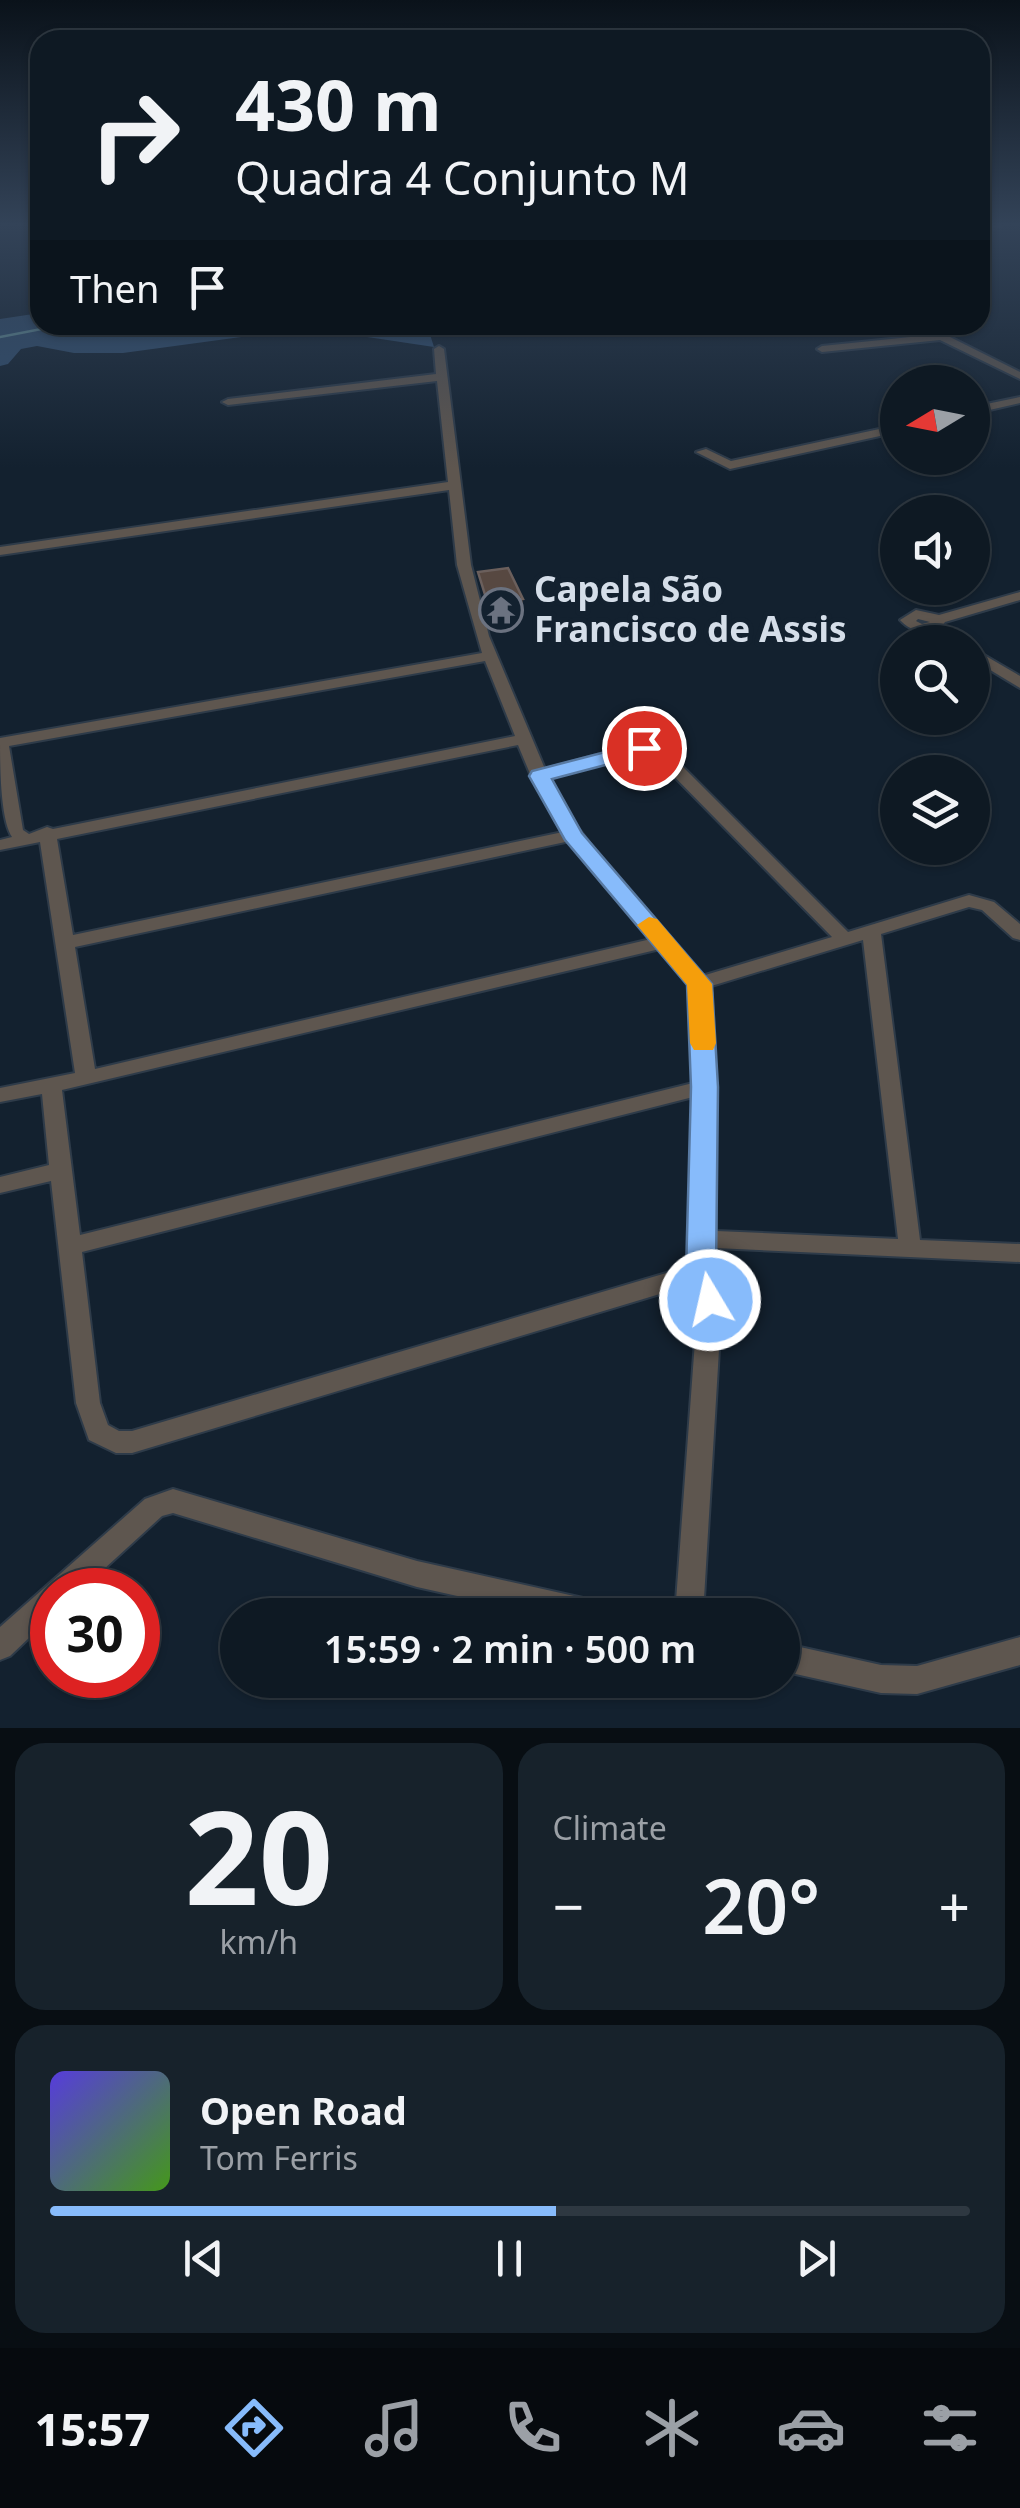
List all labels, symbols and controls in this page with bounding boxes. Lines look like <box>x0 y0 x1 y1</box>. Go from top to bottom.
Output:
text: 430 m <box>235 56 442 152</box>
icon: right <box>70 70 200 200</box>
text: Quadra 4 Conjunto M <box>235 147 690 208</box>
icon: arrive <box>180 260 235 315</box>
text: Then <box>70 262 160 314</box>
north arrow <box>880 365 990 475</box>
map controls <box>880 365 990 865</box>
button: sound <box>880 495 990 605</box>
place label: Capela São Francisco de Assis <box>534 565 847 652</box>
temple icon: Capela São Francisco de Assis <box>478 587 524 633</box>
button: search <box>880 625 990 735</box>
pin <box>602 706 687 791</box>
icon: arrive <box>617 721 672 776</box>
button: layers <box>880 755 990 865</box>
position arrow <box>658 1248 762 1352</box>
speed limit sign: 30 <box>30 1568 160 1698</box>
text: 15:59 · 2 min · 500 m <box>324 1622 696 1674</box>
text: 20 <box>184 1766 333 1943</box>
text: Climate <box>553 1806 667 1849</box>
text: 20° <box>702 1854 820 1956</box>
text: − <box>553 1868 584 1943</box>
text: + <box>939 1868 970 1943</box>
text: km/h <box>219 1920 298 1963</box>
text: Open Road <box>200 2084 407 2136</box>
text: Tom Ferris <box>200 2136 358 2179</box>
icon: previous <box>176 2231 231 2286</box>
icon: pause <box>482 2231 537 2286</box>
icon: next <box>789 2231 844 2286</box>
icon: directions <box>219 2393 289 2463</box>
icon: music <box>359 2393 429 2463</box>
icon: phone <box>498 2393 568 2463</box>
icon: climate <box>637 2393 707 2463</box>
icon: car <box>776 2393 846 2463</box>
icon: filters <box>915 2393 985 2463</box>
text: 15:57 <box>35 2398 150 2459</box>

